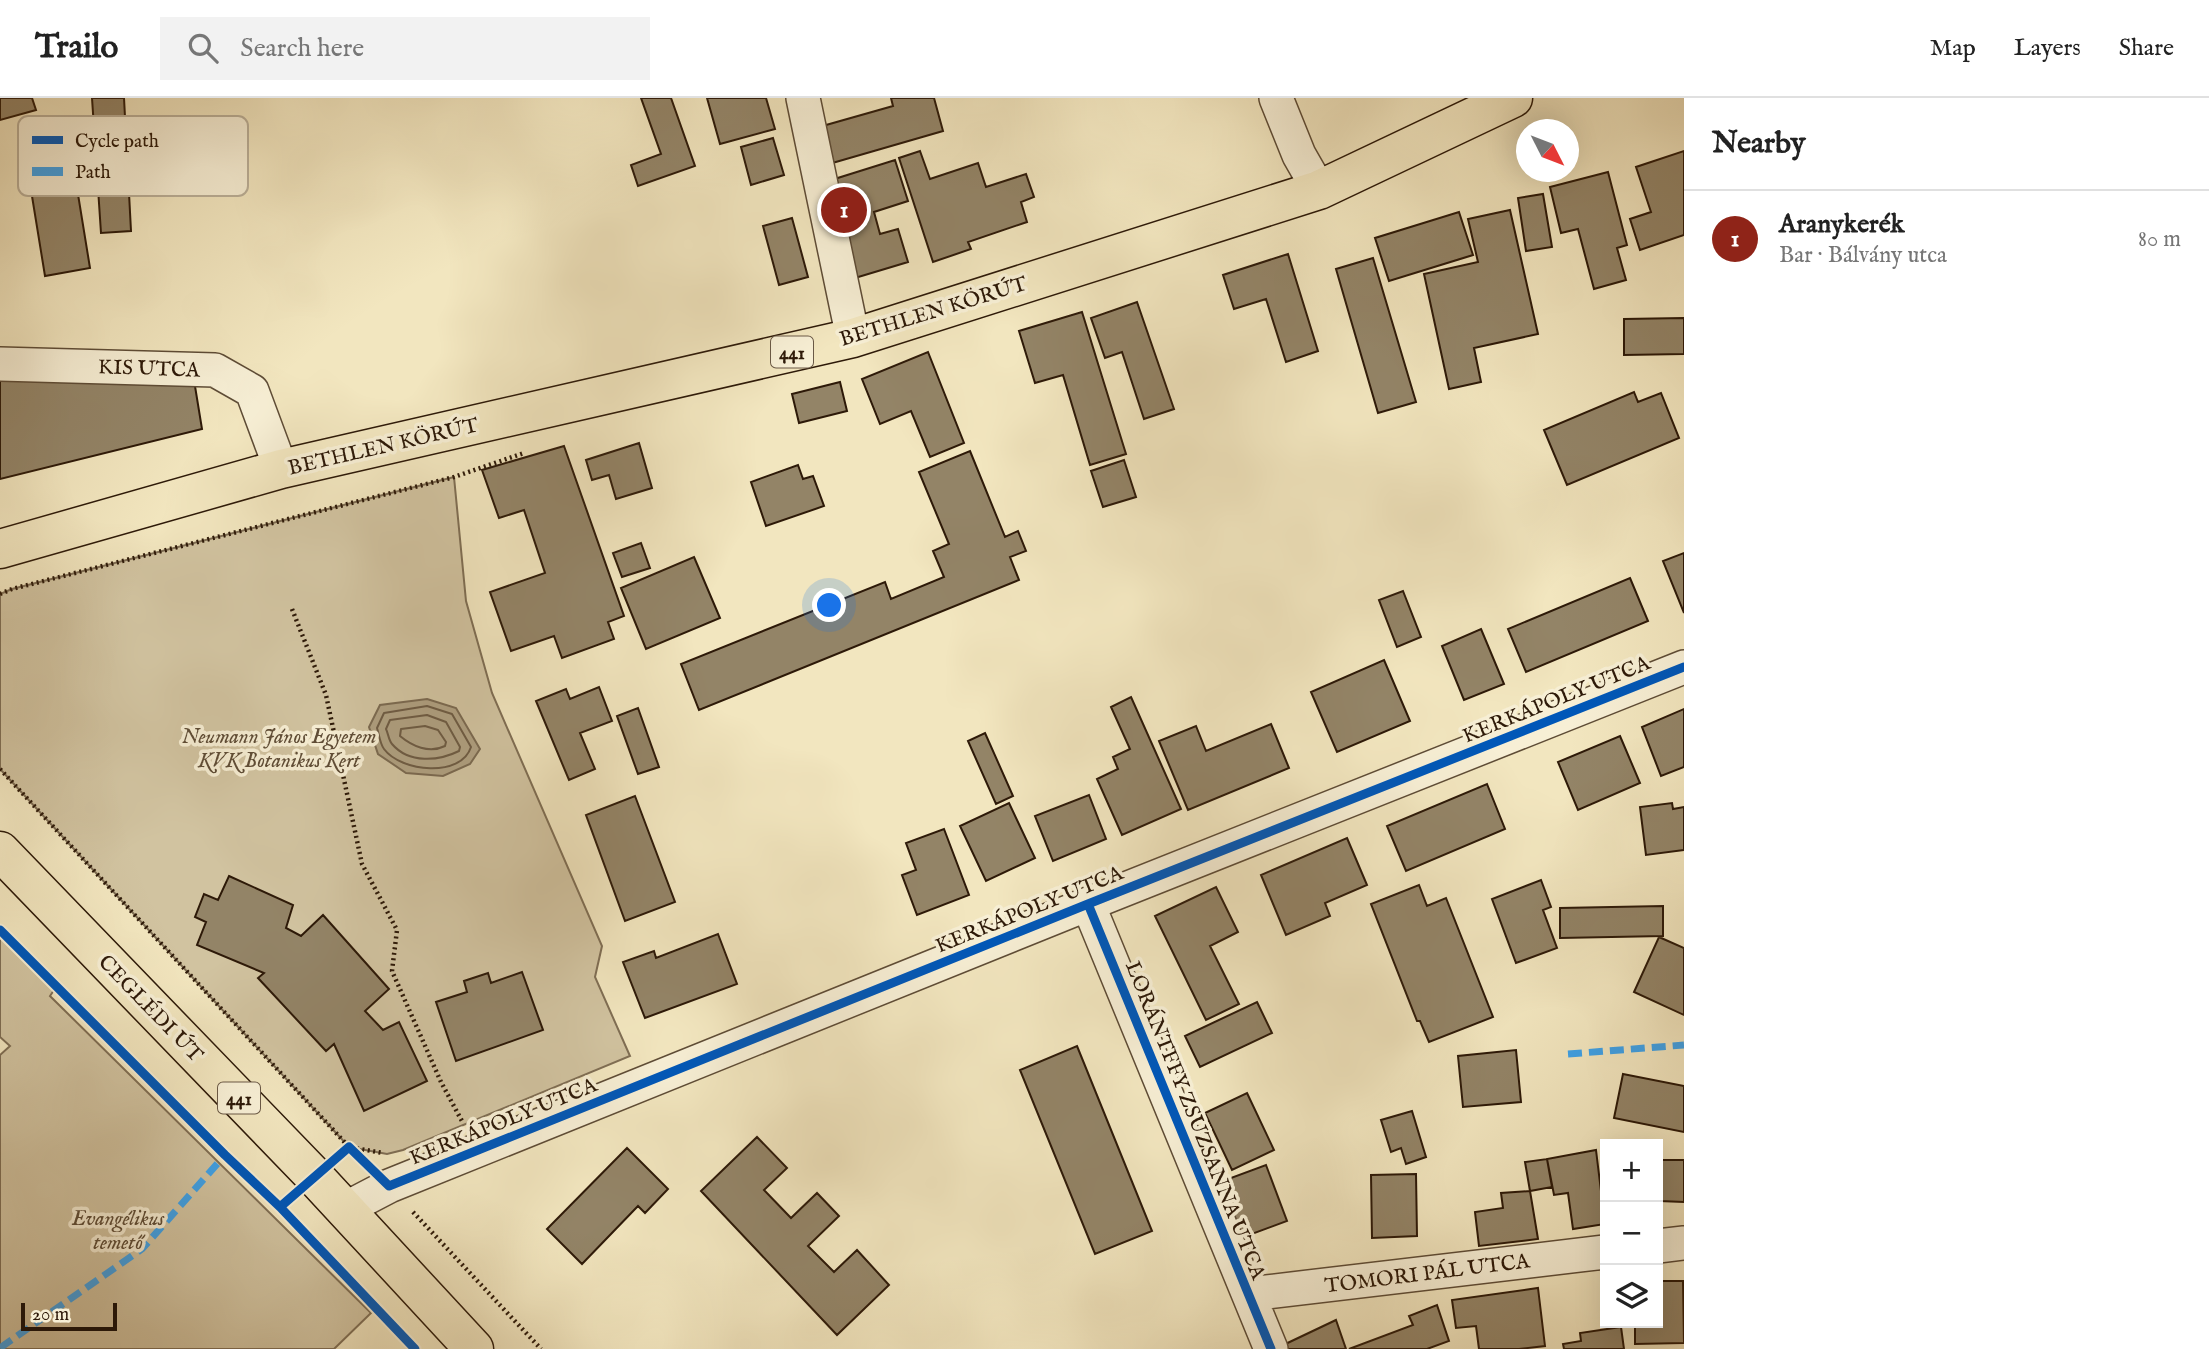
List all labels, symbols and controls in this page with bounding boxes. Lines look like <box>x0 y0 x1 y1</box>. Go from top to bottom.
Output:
search box <box>160 17 650 80</box>
text: Trailo <box>35 27 118 69</box>
icon: search <box>184 29 222 67</box>
text: Search here <box>240 32 364 65</box>
text: Map <box>1930 33 1976 64</box>
text: Layers <box>2014 33 2081 64</box>
text: Share <box>2119 33 2174 64</box>
legend <box>18 116 248 196</box>
north arrow <box>1516 119 1579 182</box>
text: Nearby <box>1712 125 1805 163</box>
text: Cycle path <box>75 130 159 154</box>
text: Path <box>75 161 111 185</box>
pin: 1 <box>821 184 867 236</box>
text: Aranykerék <box>1779 208 1904 241</box>
text: 1 <box>1731 225 1739 254</box>
text: 80 m <box>2138 225 2181 254</box>
text: Bar · Bálvány utca <box>1779 241 1947 270</box>
street label: BETHLEN KÖRÚT <box>837 271 1031 354</box>
road number: 441 <box>771 336 813 368</box>
street label: KIS UTCA <box>98 354 201 385</box>
street label: BETHLEN KÖRÚT <box>286 412 482 482</box>
your location <box>812 588 846 622</box>
street label: KERKÁPOLY UTCA <box>1458 649 1655 750</box>
park label: Neumann János Egyetem KVK Botanikus Kert <box>182 724 376 775</box>
street label: KERKÁPOLY UTCA <box>931 859 1128 960</box>
street label: CEGLÉDI ÚT <box>92 949 209 1069</box>
street label: LORÁNTFFY ZSUZSANNA UTCA <box>1118 957 1272 1285</box>
street label: KERKÁPOLY UTCA <box>405 1071 602 1172</box>
road number: 441 <box>218 1082 260 1114</box>
map controls <box>1600 1139 1663 1328</box>
button: + <box>1600 1139 1663 1202</box>
button: − <box>1600 1202 1663 1265</box>
park label: Evangélikus temető <box>71 1206 165 1257</box>
street label: TOMORI PÁL UTCA <box>1323 1247 1532 1300</box>
button: layers <box>1600 1265 1663 1328</box>
scale bar <box>21 1300 117 1332</box>
text: 20 m <box>32 1303 69 1327</box>

